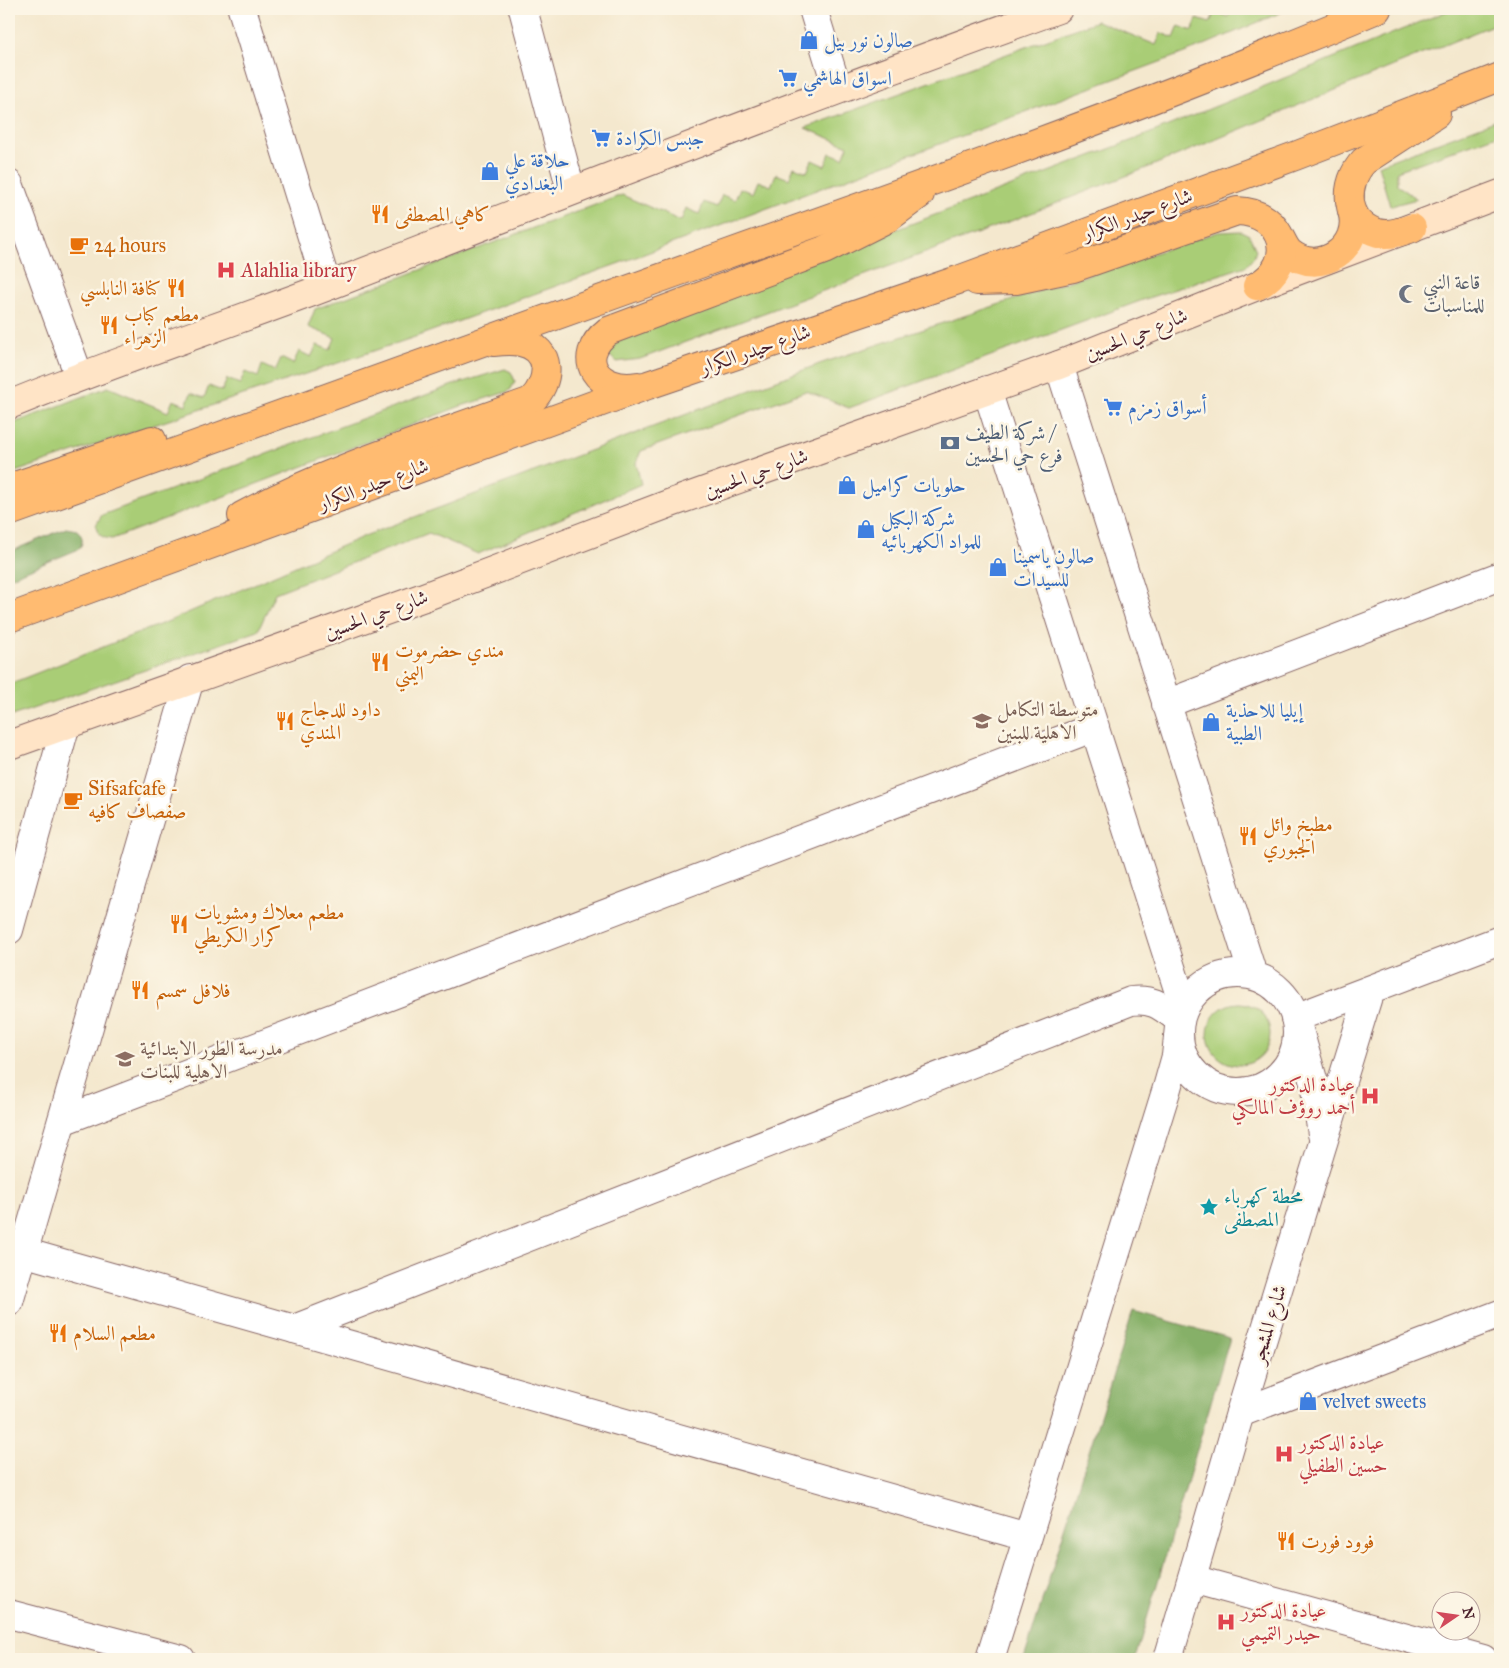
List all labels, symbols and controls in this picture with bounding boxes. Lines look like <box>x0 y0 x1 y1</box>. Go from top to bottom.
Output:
place label: صالون نور بيل <box>824 28 913 55</box>
shop icon: صالون نور بيل <box>798 29 820 51</box>
place label: اسواق الهاشمي <box>803 66 892 97</box>
supermarket icon: اسواق الهاشمي <box>777 67 799 89</box>
place label: جبس الكرادة <box>616 126 704 152</box>
supermarket icon: جبس الكرادة <box>590 127 612 149</box>
place label: حلاقة علي البغدادي <box>505 148 570 199</box>
shop icon: حلاقة علي البغدادي <box>479 160 501 182</box>
street label: شارع حيدر الكرار <box>1077 183 1198 251</box>
place label: كاهي المصطفى <box>395 202 490 230</box>
restaurant icon: كاهي المصطفى <box>369 203 391 225</box>
place label: 24 hours <box>94 233 166 257</box>
cafe icon: 24 hours <box>68 234 90 256</box>
place label: Alahlia library <box>240 258 357 282</box>
hospital icon: Alahlia library <box>215 259 237 281</box>
place label: قاعة النبي للمناسبات <box>1423 270 1485 317</box>
place label: كنافة النابلسي <box>80 276 161 307</box>
restaurant icon: كنافة النابلسي <box>165 277 187 299</box>
mosque icon: قاعة النبي للمناسبات <box>1397 283 1419 305</box>
place label: مطعم كباب الزهراء <box>124 302 199 350</box>
street label: شارع حي الحسين <box>1081 303 1193 371</box>
restaurant icon: مطعم كباب الزهراء <box>98 314 120 336</box>
street label: شارع حيدر الكرار <box>694 319 816 386</box>
place label: أسواق زمزم <box>1128 393 1207 425</box>
supermarket icon: أسواق زمزم <box>1102 396 1124 418</box>
place label: شركة الطيف / فرع حي الحسين <box>965 420 1063 473</box>
bank icon: شركة الطيف / فرع حي الحسين <box>939 432 961 454</box>
street label: شارع حي الحسين <box>701 443 813 509</box>
street label: شارع حيدر الكرار <box>313 453 434 521</box>
place label: حلويات كراميل <box>862 473 966 500</box>
shop icon: حلويات كراميل <box>836 474 858 496</box>
place label: شركة البكيل للمواد الكهربائيه <box>881 506 981 554</box>
shop icon: شركة البكيل للمواد الكهربائيه <box>855 518 877 540</box>
place label: صالون ياسمينا للسيدات <box>1013 544 1094 591</box>
shop icon: صالون ياسمينا للسيدات <box>987 556 1009 578</box>
street label: شارع حي الحسين <box>321 584 433 650</box>
place label: مندي حضرموت اليمني <box>395 638 504 692</box>
restaurant icon: مندي حضرموت اليمني <box>369 651 391 673</box>
place label: داود للدجاج المندي <box>300 697 381 748</box>
place label: متوسطة التكامل الاهلية للبنين <box>997 697 1099 744</box>
place label: إيليا للاحذية الطبية <box>1226 698 1305 745</box>
restaurant icon: داود للدجاج المندي <box>274 710 296 732</box>
school or university icon: متوسطة التكامل الاهلية للبنين <box>971 710 993 732</box>
shop icon: إيليا للاحذية الطبية <box>1200 711 1222 733</box>
place label: Sifsafcafe - صفصاف كافيه <box>88 776 186 823</box>
cafe icon: Sifsafcafe - صفصاف كافيه <box>62 789 84 811</box>
place label: مطبخ وائل الجبوري <box>1263 812 1333 863</box>
restaurant icon: مطبخ وائل الجبوري <box>1237 825 1259 847</box>
place label: مطعم معلاك ومشويات كرار الكريطي <box>194 900 345 954</box>
restaurant icon: مطعم معلاك ومشويات كرار الكريطي <box>168 913 190 935</box>
place label: فلافل سمسم <box>155 978 231 1010</box>
restaurant icon: فلافل سمسم <box>129 979 151 1001</box>
place label: مدرسة الطور الابتدائية الاهلية للبنات <box>140 1036 283 1083</box>
school or university icon: مدرسة الطور الابتدائية الاهلية للبنات <box>114 1048 136 1070</box>
place label: عيادة الدكتور أحمد روؤف المالكي <box>1232 1072 1355 1126</box>
hospital icon: عيادة الدكتور أحمد روؤف المالكي <box>1359 1085 1381 1107</box>
place label: محطة كهرباء المصطفى <box>1224 1184 1303 1234</box>
place icon: محطة كهرباء المصطفى <box>1198 1196 1220 1218</box>
street label: شارع المشجر <box>1244 1282 1297 1370</box>
place label: مطعم السلام <box>73 1321 156 1352</box>
restaurant icon: مطعم السلام <box>47 1322 69 1344</box>
place label: velvet sweets <box>1322 1389 1426 1413</box>
shop icon: velvet sweets <box>1297 1390 1319 1412</box>
place label: عيادة الدكتور حسين الطفيلي <box>1297 1430 1388 1485</box>
hospital icon: عيادة الدكتور حسين الطفيلي <box>1273 1443 1295 1465</box>
place label: فوود فورت <box>1301 1529 1374 1554</box>
restaurant icon: فوود فورت <box>1275 1530 1297 1552</box>
north arrow <box>1432 1590 1482 1640</box>
place label: عيادة الدكتور حيدر التميمي <box>1239 1598 1327 1652</box>
text: N <box>1459 1605 1478 1621</box>
hospital icon: عيادة الدكتور حيدر التميمي <box>1215 1611 1237 1633</box>

